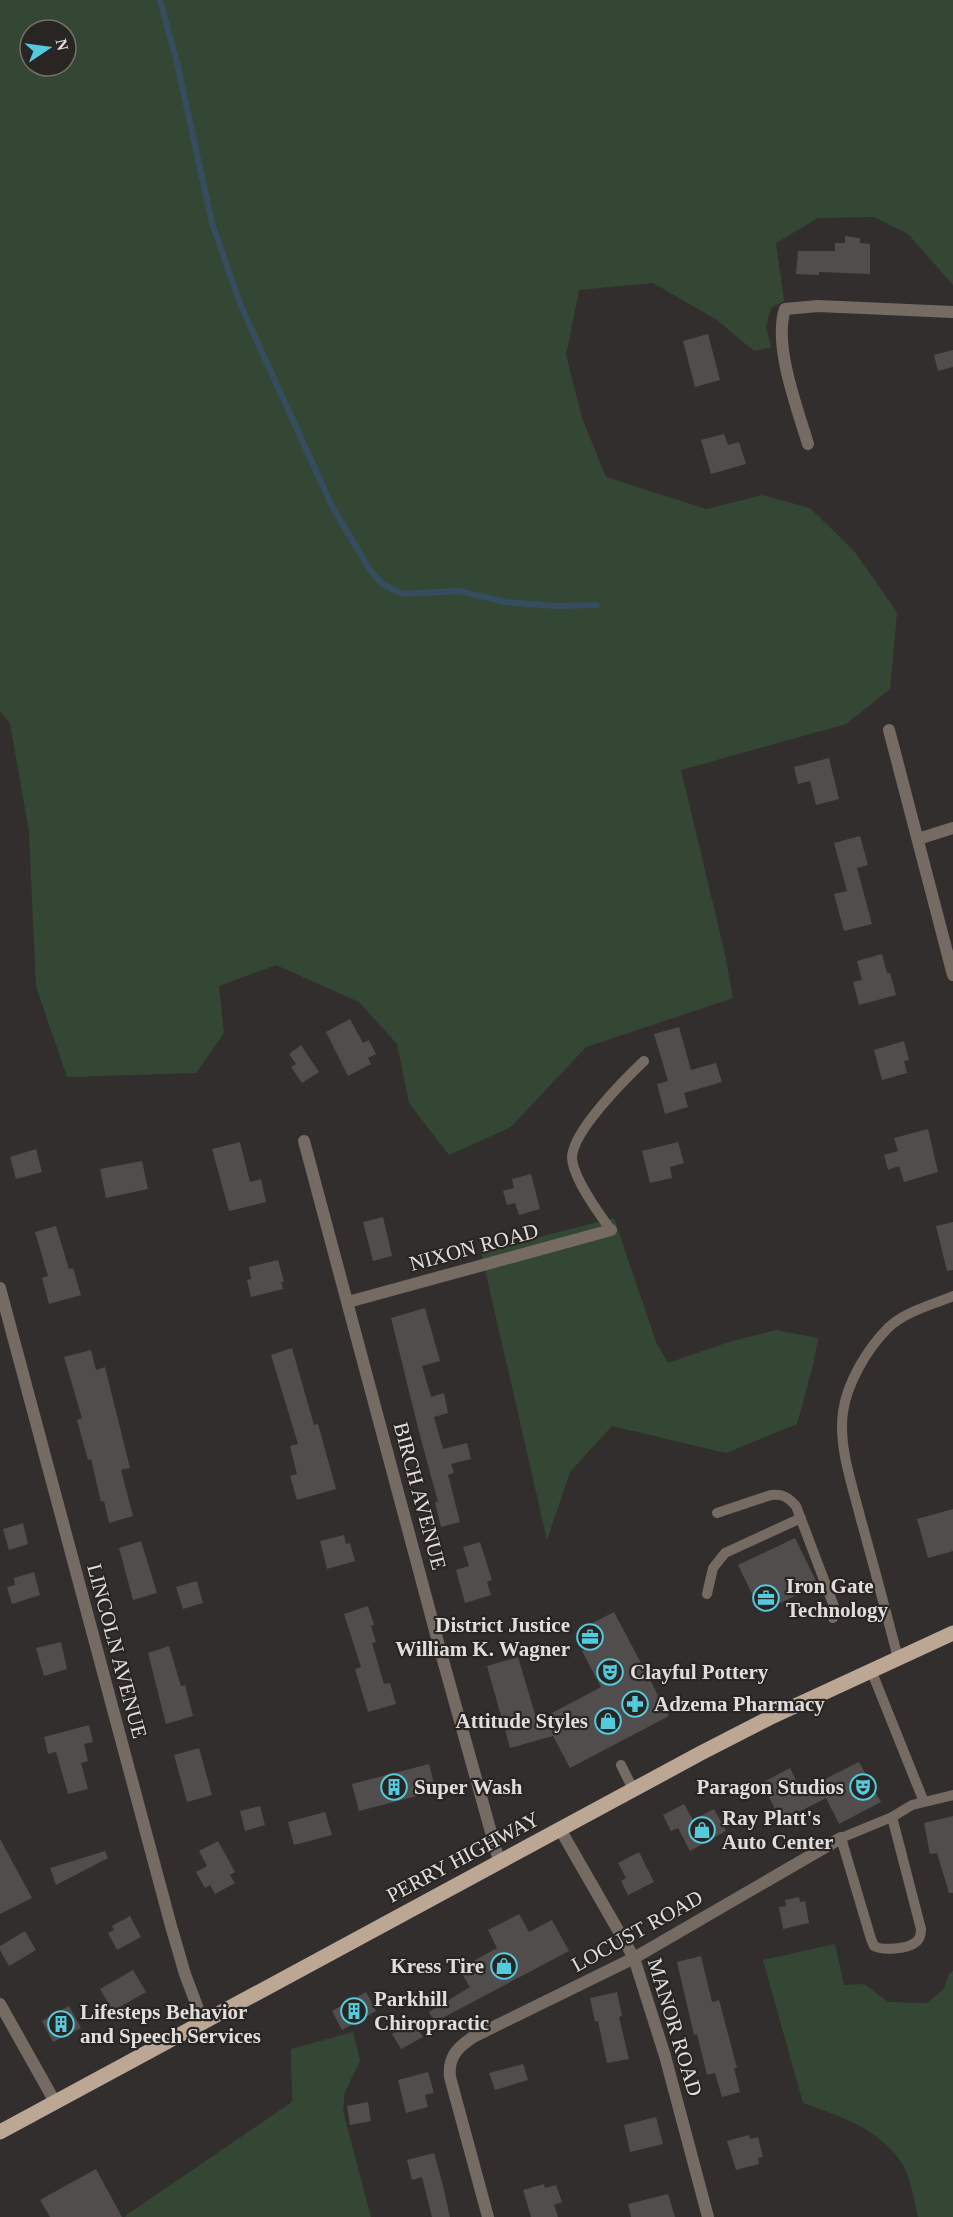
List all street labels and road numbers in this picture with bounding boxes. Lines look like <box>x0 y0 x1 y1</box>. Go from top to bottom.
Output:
street label: NIXON ROAD <box>407 1218 541 1276</box>
street label: BIRCH AVENUE <box>389 1420 451 1572</box>
street label: LINCOLN AVENUE <box>82 1561 152 1741</box>
street label: PERRY HIGHWAY <box>383 1807 543 1907</box>
street label: LOCUST ROAD <box>567 1885 707 1977</box>
street label: MANOR ROAD <box>643 1955 707 2099</box>

